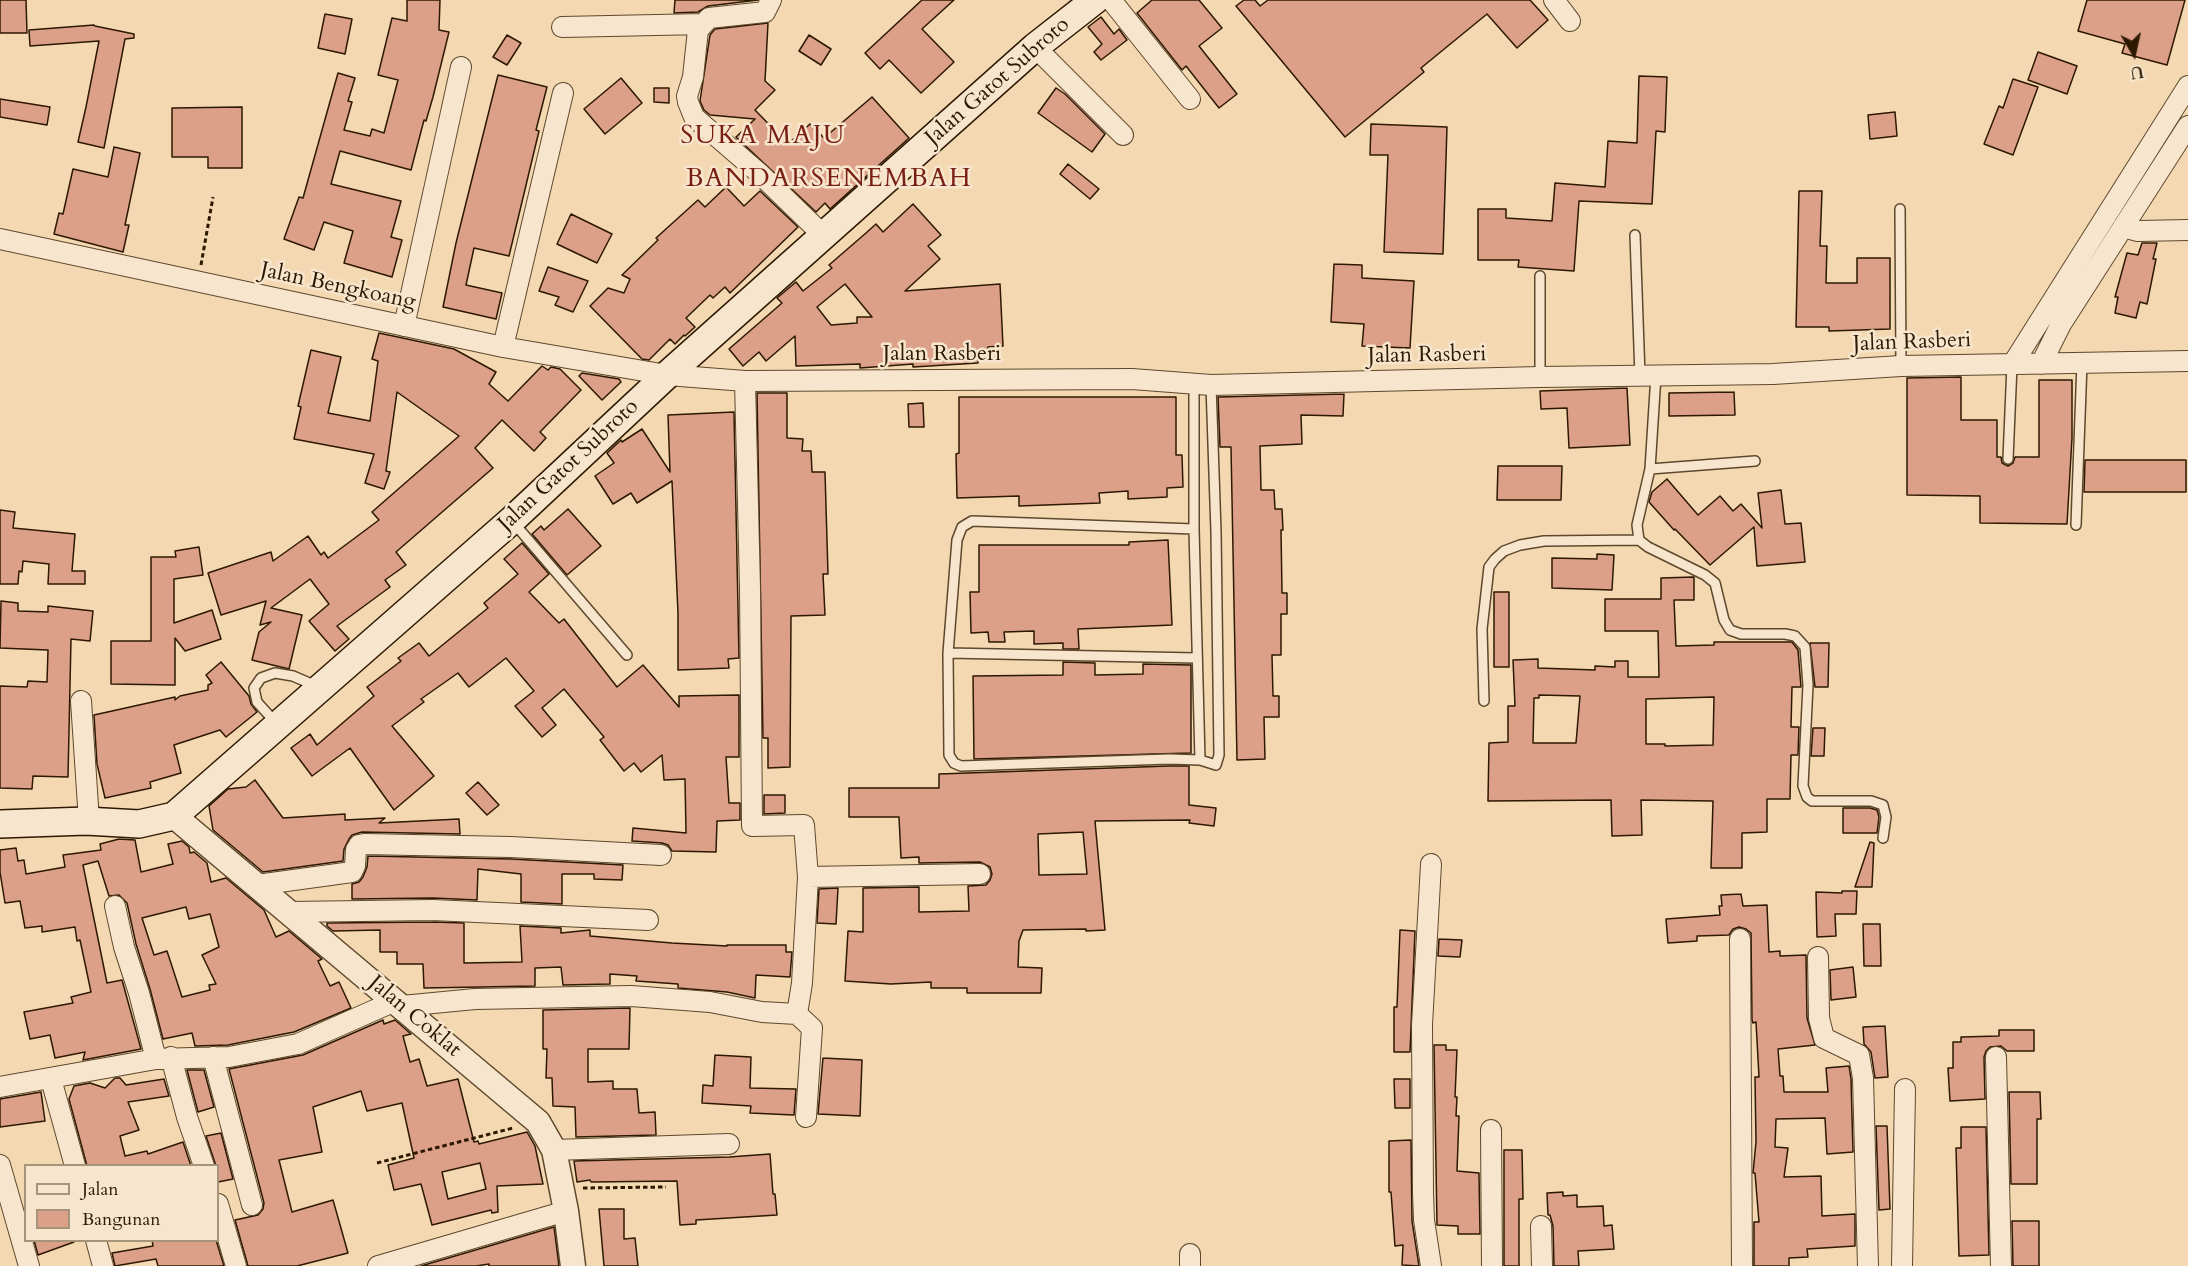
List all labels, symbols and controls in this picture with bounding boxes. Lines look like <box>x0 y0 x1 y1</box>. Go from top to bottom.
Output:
street label: Jalan Gatot Subroto <box>920 12 1076 152</box>
north arrow <box>2104 24 2164 84</box>
text: U <box>2129 60 2145 84</box>
district label: SUKA MAJU <box>680 121 846 153</box>
district label: BANDARSENEMBAH <box>686 164 972 196</box>
street label: Jalan Bengkoang <box>258 258 418 316</box>
street label: Jalan Rasberi <box>1852 328 1972 358</box>
street label: Jalan Rasberi <box>883 342 1001 368</box>
street label: Jalan Rasberi <box>1367 342 1487 370</box>
street label: Jalan Gatot Subroto <box>493 394 645 538</box>
street label: Jalan Coklat <box>362 971 466 1063</box>
legend <box>24 1164 219 1242</box>
text: Jalan <box>82 1177 118 1202</box>
text: Bangunan <box>82 1207 160 1232</box>

